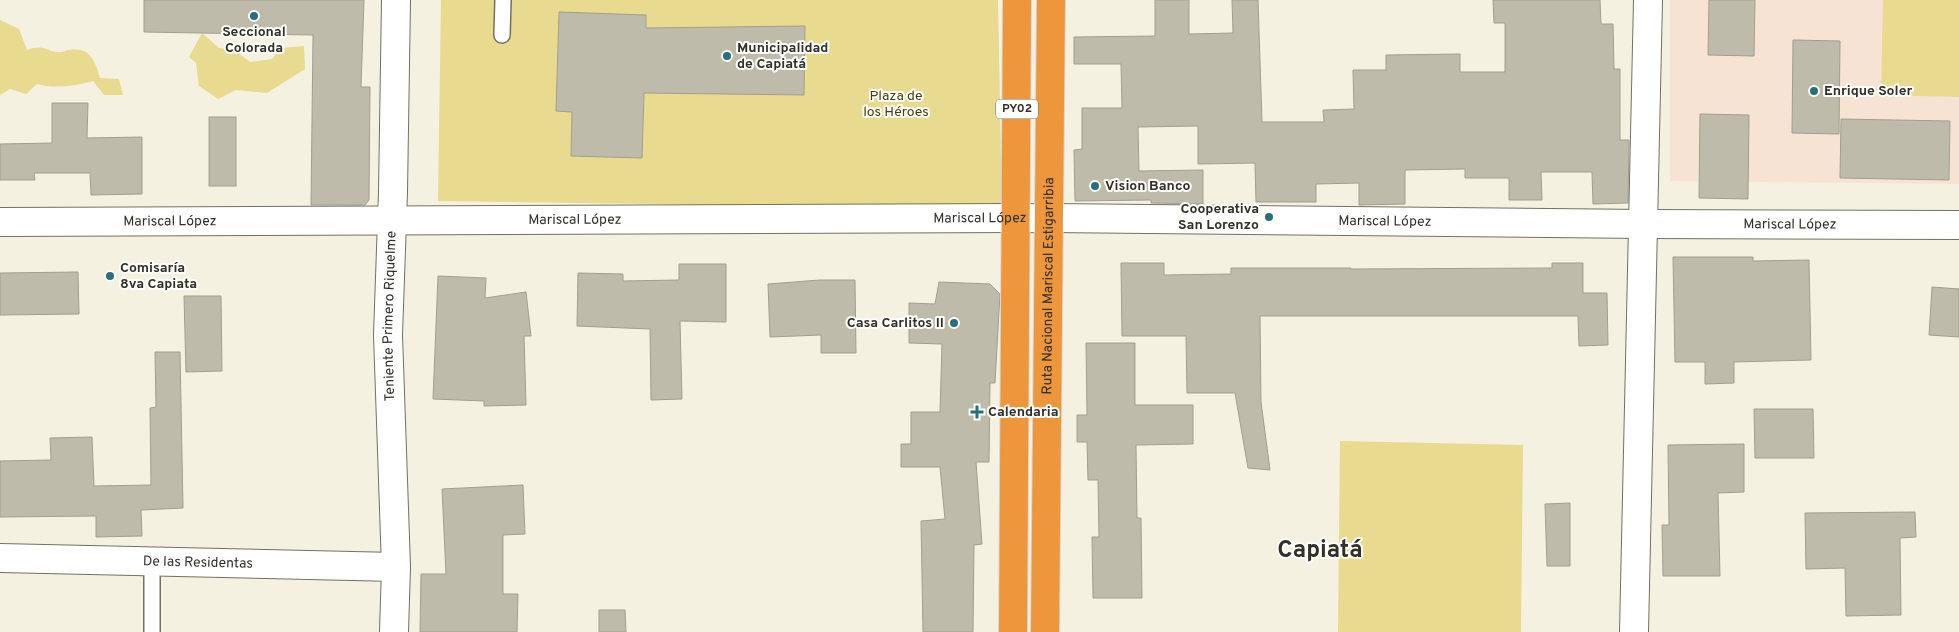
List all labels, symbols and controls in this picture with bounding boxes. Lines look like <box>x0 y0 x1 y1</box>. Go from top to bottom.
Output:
marker: Seccional Colorada <box>248 10 260 22</box>
place label: Seccional Colorada <box>222 24 286 57</box>
place label: Municipalidad de Capiatá <box>737 40 828 73</box>
marker: Municipalidad de Capiatá <box>721 50 733 62</box>
place label: Enrique Soler <box>1824 83 1912 100</box>
marker: Enrique Soler <box>1808 85 1820 97</box>
park label: Plaza de los Héroes <box>863 88 929 121</box>
road number: PY02 <box>996 100 1038 118</box>
street label: Ruta Nacional Mariscal Estigarribia <box>1039 177 1058 395</box>
place label: Vision Banco <box>1105 178 1191 195</box>
marker: Vision Banco <box>1089 180 1101 192</box>
place label: Cooperativa San Lorenzo <box>1178 201 1259 234</box>
street label: Mariscal López <box>933 210 1027 227</box>
street label: Mariscal López <box>528 211 622 228</box>
marker: Cooperativa San Lorenzo <box>1263 211 1275 223</box>
street label: Mariscal López <box>1338 212 1432 230</box>
street label: Mariscal López <box>123 213 217 230</box>
street label: Mariscal López <box>1743 216 1837 233</box>
street label: Teniente Primero Riquelme <box>379 231 400 402</box>
place label: Comisaría 8va Capiata <box>120 260 197 293</box>
marker: Comisaría 8va Capiata <box>104 270 116 282</box>
place label: Casa Carlitos II <box>847 315 944 332</box>
marker: Casa Carlitos II <box>948 317 960 329</box>
place label: Calendaria <box>988 404 1059 421</box>
marker: Calendaria <box>970 405 984 419</box>
district label: Capiatá <box>1277 536 1363 566</box>
street label: De las Residentas <box>143 553 253 572</box>

